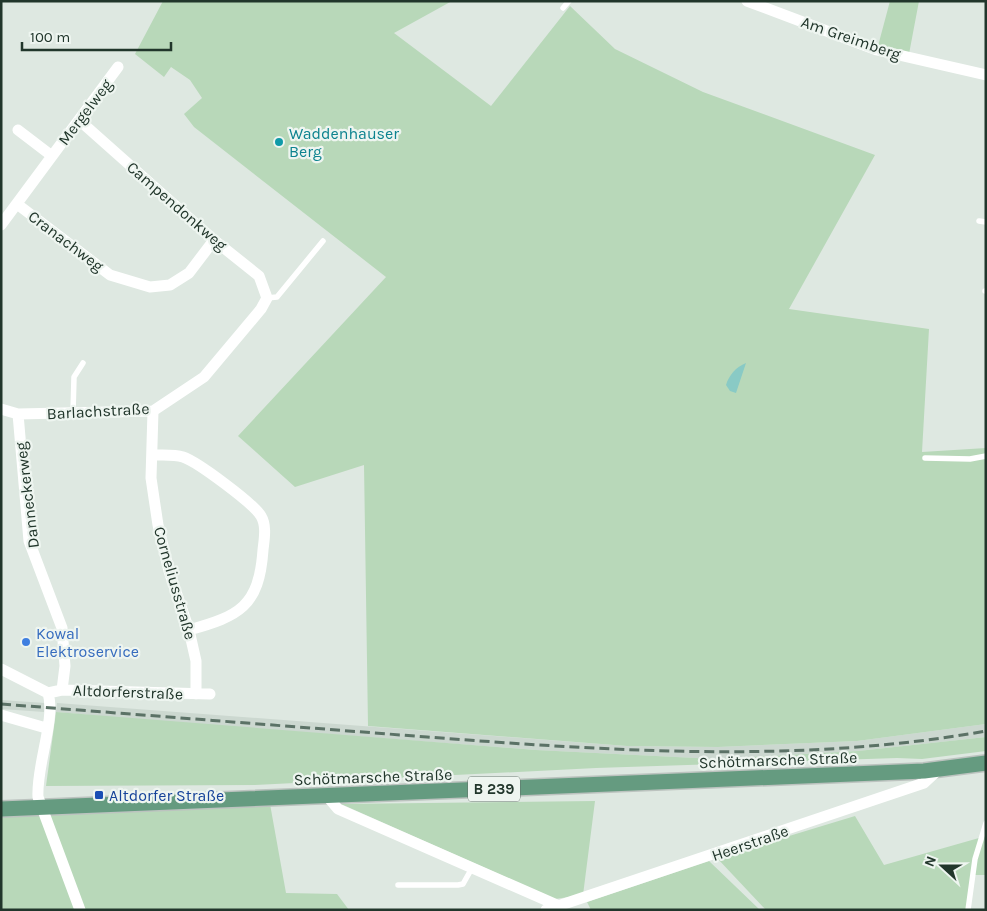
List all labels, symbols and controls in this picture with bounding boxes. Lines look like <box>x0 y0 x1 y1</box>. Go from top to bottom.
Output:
street label: Am Greimberg <box>799 12 903 64</box>
scale bar <box>22 20 171 52</box>
text: 100 m <box>30 28 70 46</box>
street label: Mergelweg <box>54 75 116 149</box>
place label: Waddenhauser Berg <box>289 124 399 161</box>
marker: Waddenhauser Berg <box>273 136 285 148</box>
street label: Campendonkweg <box>123 157 231 255</box>
street label: Cranachweg <box>24 206 108 276</box>
street label: Barlachstraße <box>46 399 150 423</box>
street label: Danneckerweg <box>11 441 43 549</box>
street label: Corneliusstraße <box>150 524 200 642</box>
place label: Kowal Elektroservice <box>36 624 139 661</box>
marker: Kowal Elektroservice <box>20 636 32 648</box>
street label: Altdorferstraße <box>73 681 183 703</box>
street label: Schötmarsche Straße <box>698 748 858 772</box>
street label: Schötmarsche Straße <box>293 765 453 789</box>
road number: B 239 <box>468 776 520 802</box>
place label: Altdorfer Straße <box>109 786 224 805</box>
marker: Altdorfer Straße <box>93 789 105 801</box>
street label: Heerstraße <box>709 821 791 865</box>
north arrow <box>917 841 967 891</box>
text: N <box>921 854 940 869</box>

